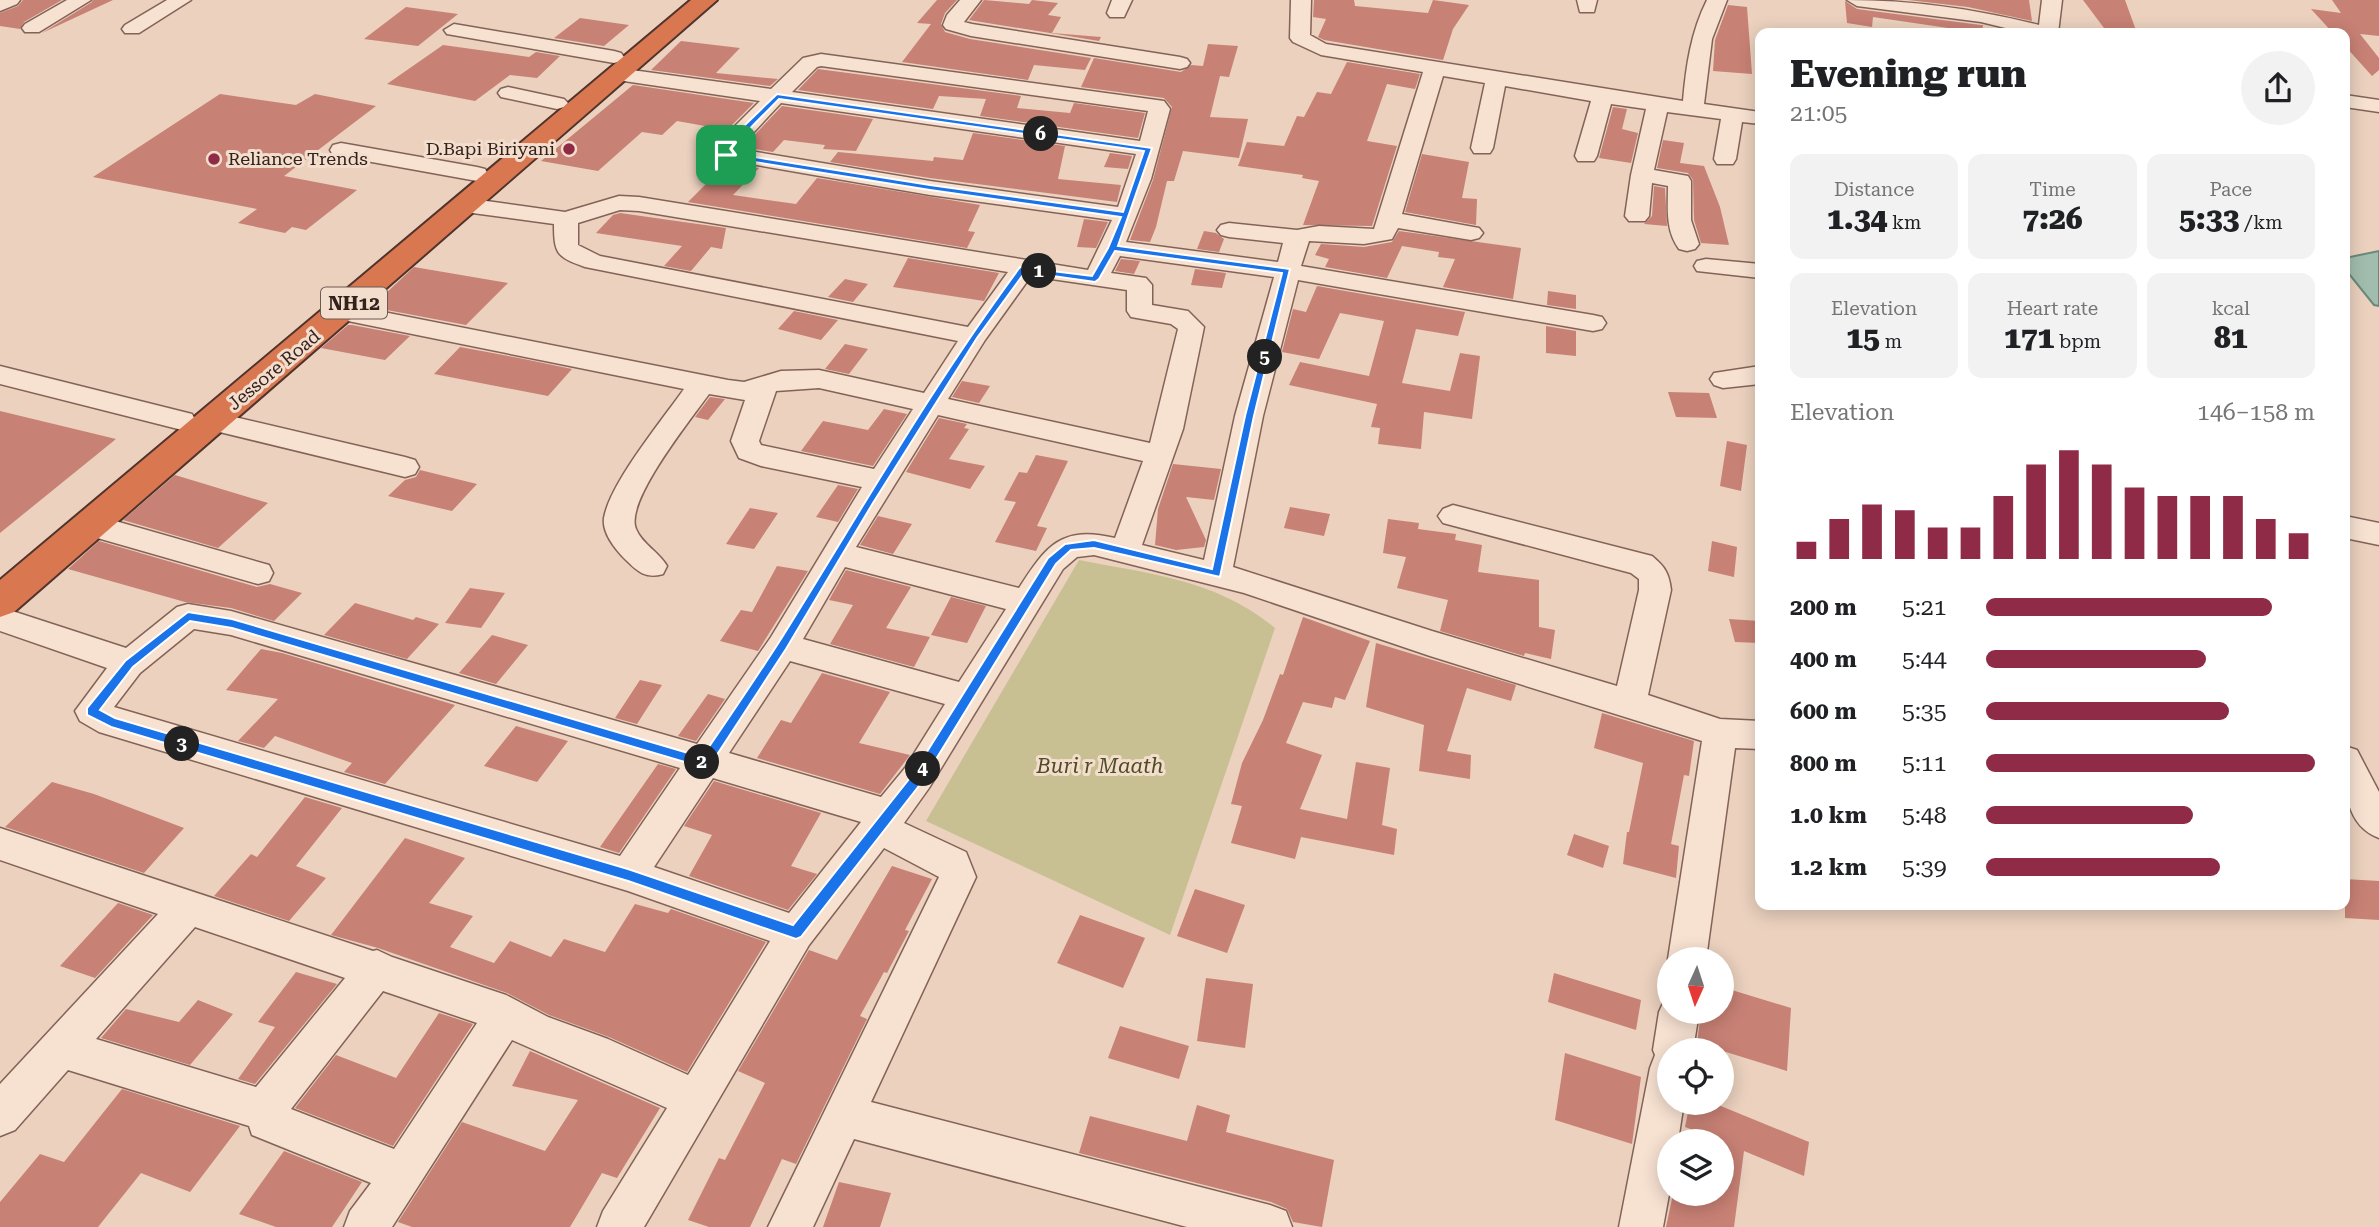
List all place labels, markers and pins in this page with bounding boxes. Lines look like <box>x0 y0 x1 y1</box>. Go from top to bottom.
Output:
pin: 6 <box>1024 116 1058 152</box>
pin <box>696 125 756 185</box>
place label: D.Bapi Biriyani <box>426 138 555 159</box>
marker: D.Bapi Biriyani <box>561 141 577 157</box>
place label: Reliance Trends <box>228 148 368 169</box>
marker: Reliance Trends <box>206 151 222 167</box>
pin: 1 <box>1021 254 1056 288</box>
pin: 5 <box>1248 340 1282 374</box>
pin: 3 <box>164 726 200 762</box>
pin: 2 <box>684 744 720 780</box>
pin: 4 <box>906 752 940 786</box>

